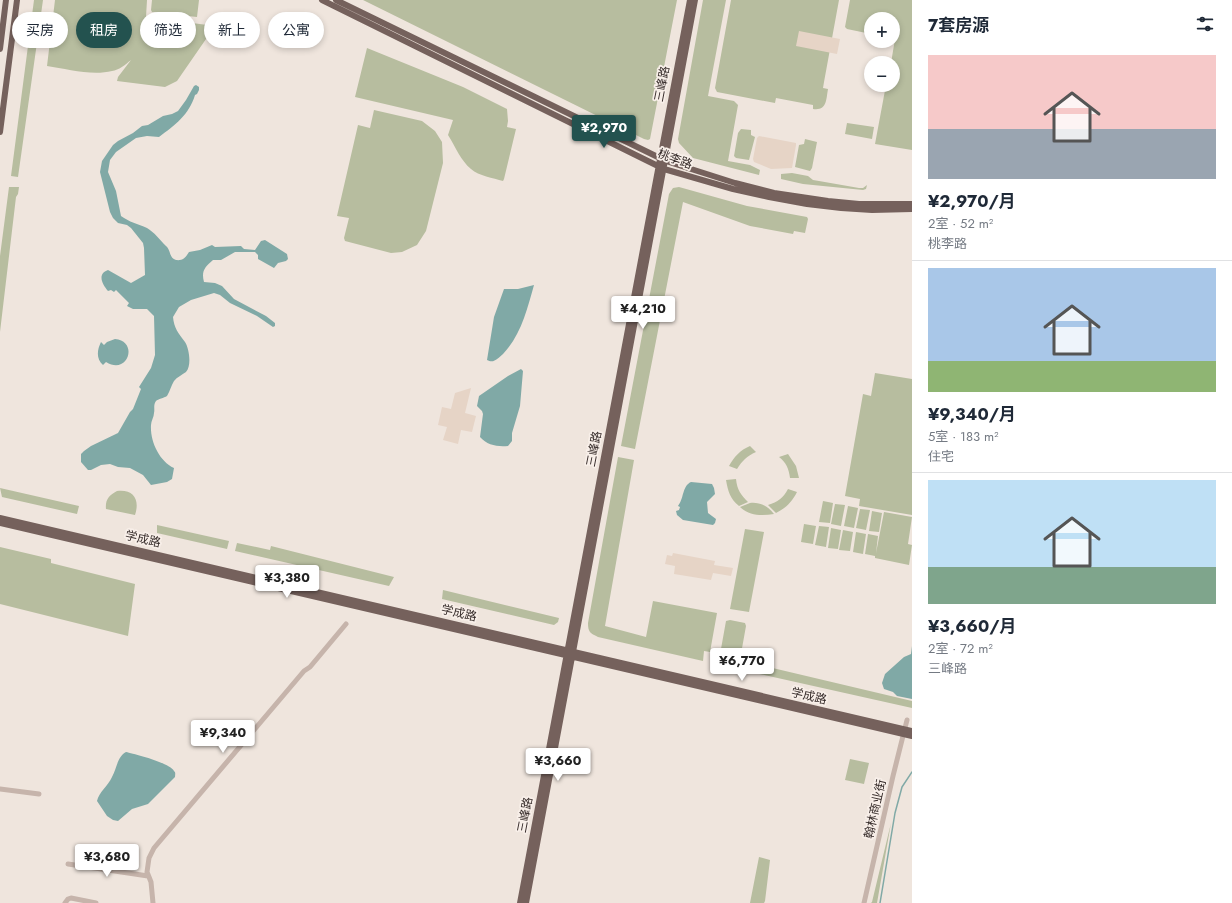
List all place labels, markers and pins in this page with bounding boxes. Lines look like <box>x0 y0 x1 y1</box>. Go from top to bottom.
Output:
pin: ¥2,970 <box>571 115 637 149</box>
pin: ¥4,210 <box>610 296 676 330</box>
pin: ¥3,380 <box>254 565 320 599</box>
pin: ¥6,770 <box>709 648 775 682</box>
pin: ¥9,340 <box>190 720 256 754</box>
pin: ¥3,660 <box>525 748 591 782</box>
pin: ¥3,680 <box>74 844 140 878</box>

